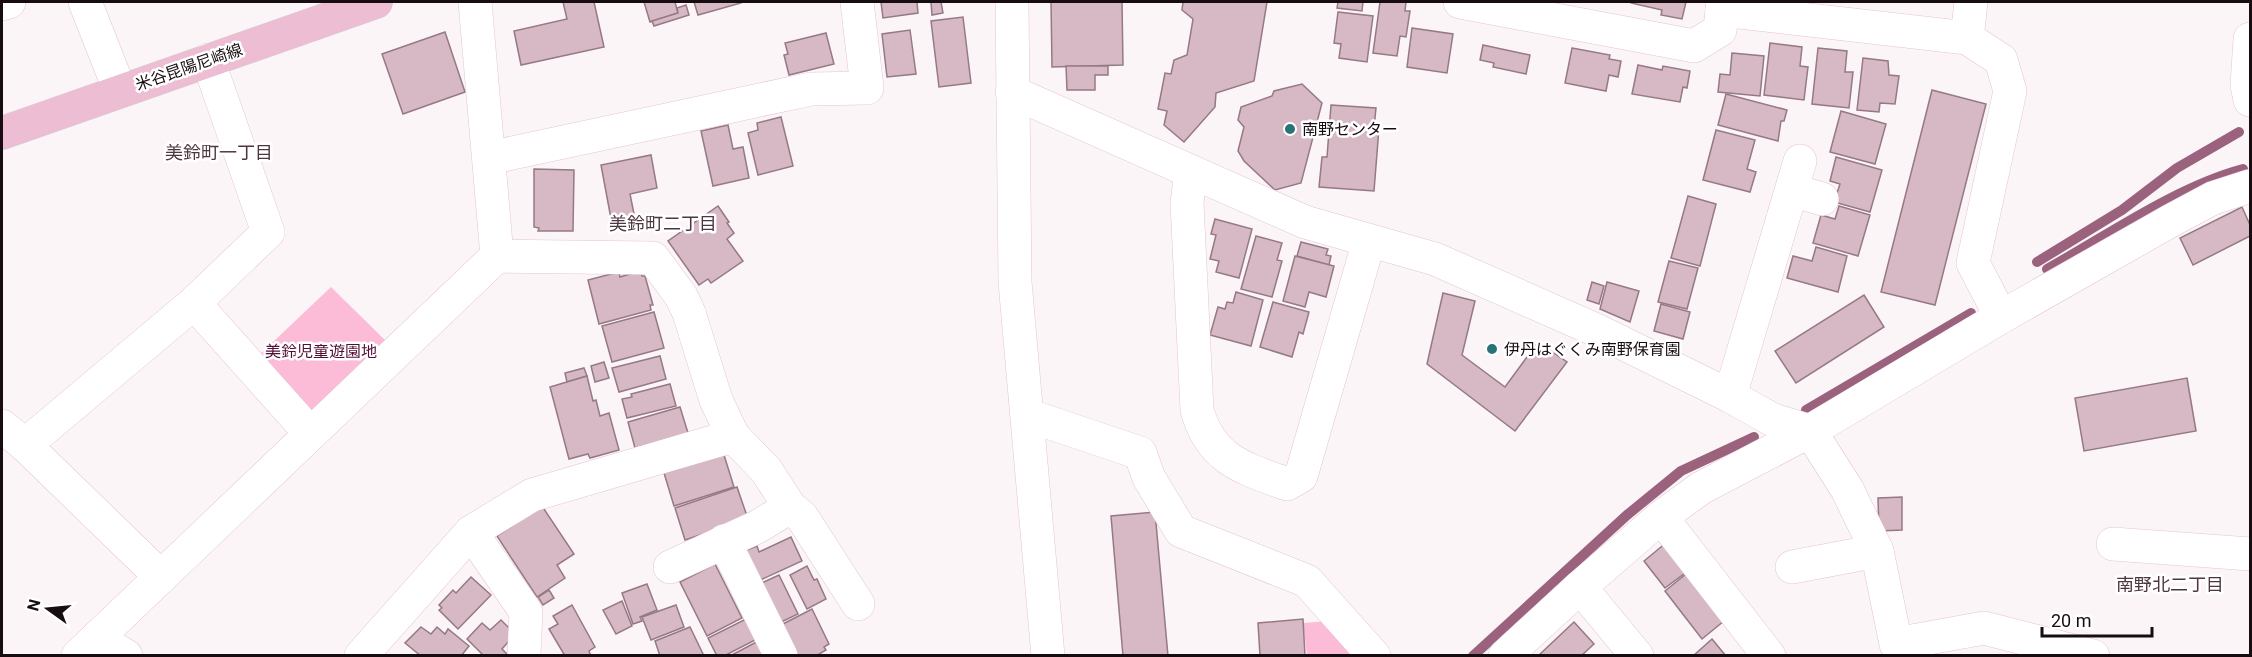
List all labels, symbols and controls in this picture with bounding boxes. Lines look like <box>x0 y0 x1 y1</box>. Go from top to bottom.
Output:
street label: 米谷昆陽尼崎線 <box>133 40 245 94</box>
place label: 南野センター <box>1302 120 1398 139</box>
marker: 南野センター <box>1283 122 1297 136</box>
district label: 美鈴町一丁目 <box>165 142 273 163</box>
district label: 美鈴町二丁目 <box>609 213 717 234</box>
place label: 伊丹はぐくみ南野保育園 <box>1504 340 1681 359</box>
park label: 美鈴児童遊園地 <box>265 342 377 361</box>
marker: 伊丹はぐくみ南野保育園 <box>1485 342 1499 356</box>
district label: 南野北二丁目 <box>2116 574 2224 595</box>
north arrow <box>18 579 78 639</box>
text: N <box>23 597 45 613</box>
scale bar <box>2042 600 2152 638</box>
text: 20 m <box>2051 610 2091 631</box>

